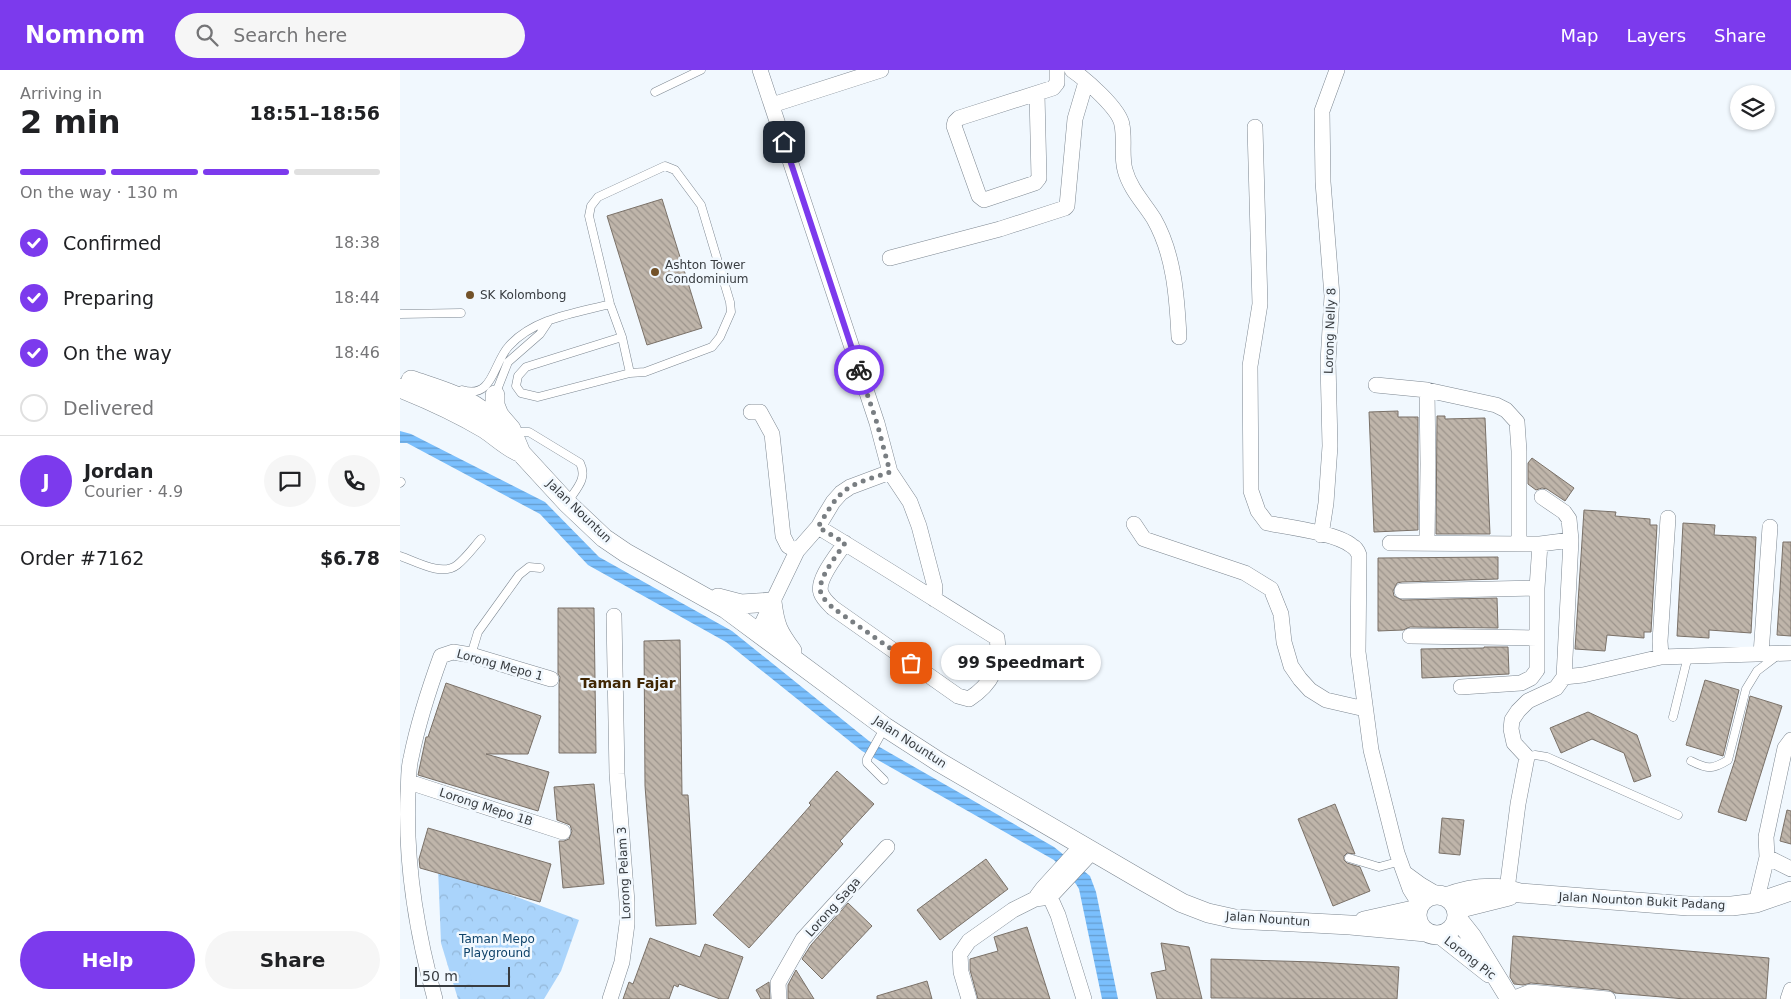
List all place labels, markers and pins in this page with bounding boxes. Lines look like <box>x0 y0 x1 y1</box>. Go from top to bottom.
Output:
pin <box>763 121 805 163</box>
place label: Ashton Tower Condominium <box>665 258 749 286</box>
marker: Ashton Tower Condominium <box>649 266 661 278</box>
place label: SK Kolombong <box>480 288 566 302</box>
marker: SK Kolombong <box>464 289 476 301</box>
pin <box>890 642 932 684</box>
callout: 99 Speedmart <box>941 646 1101 680</box>

